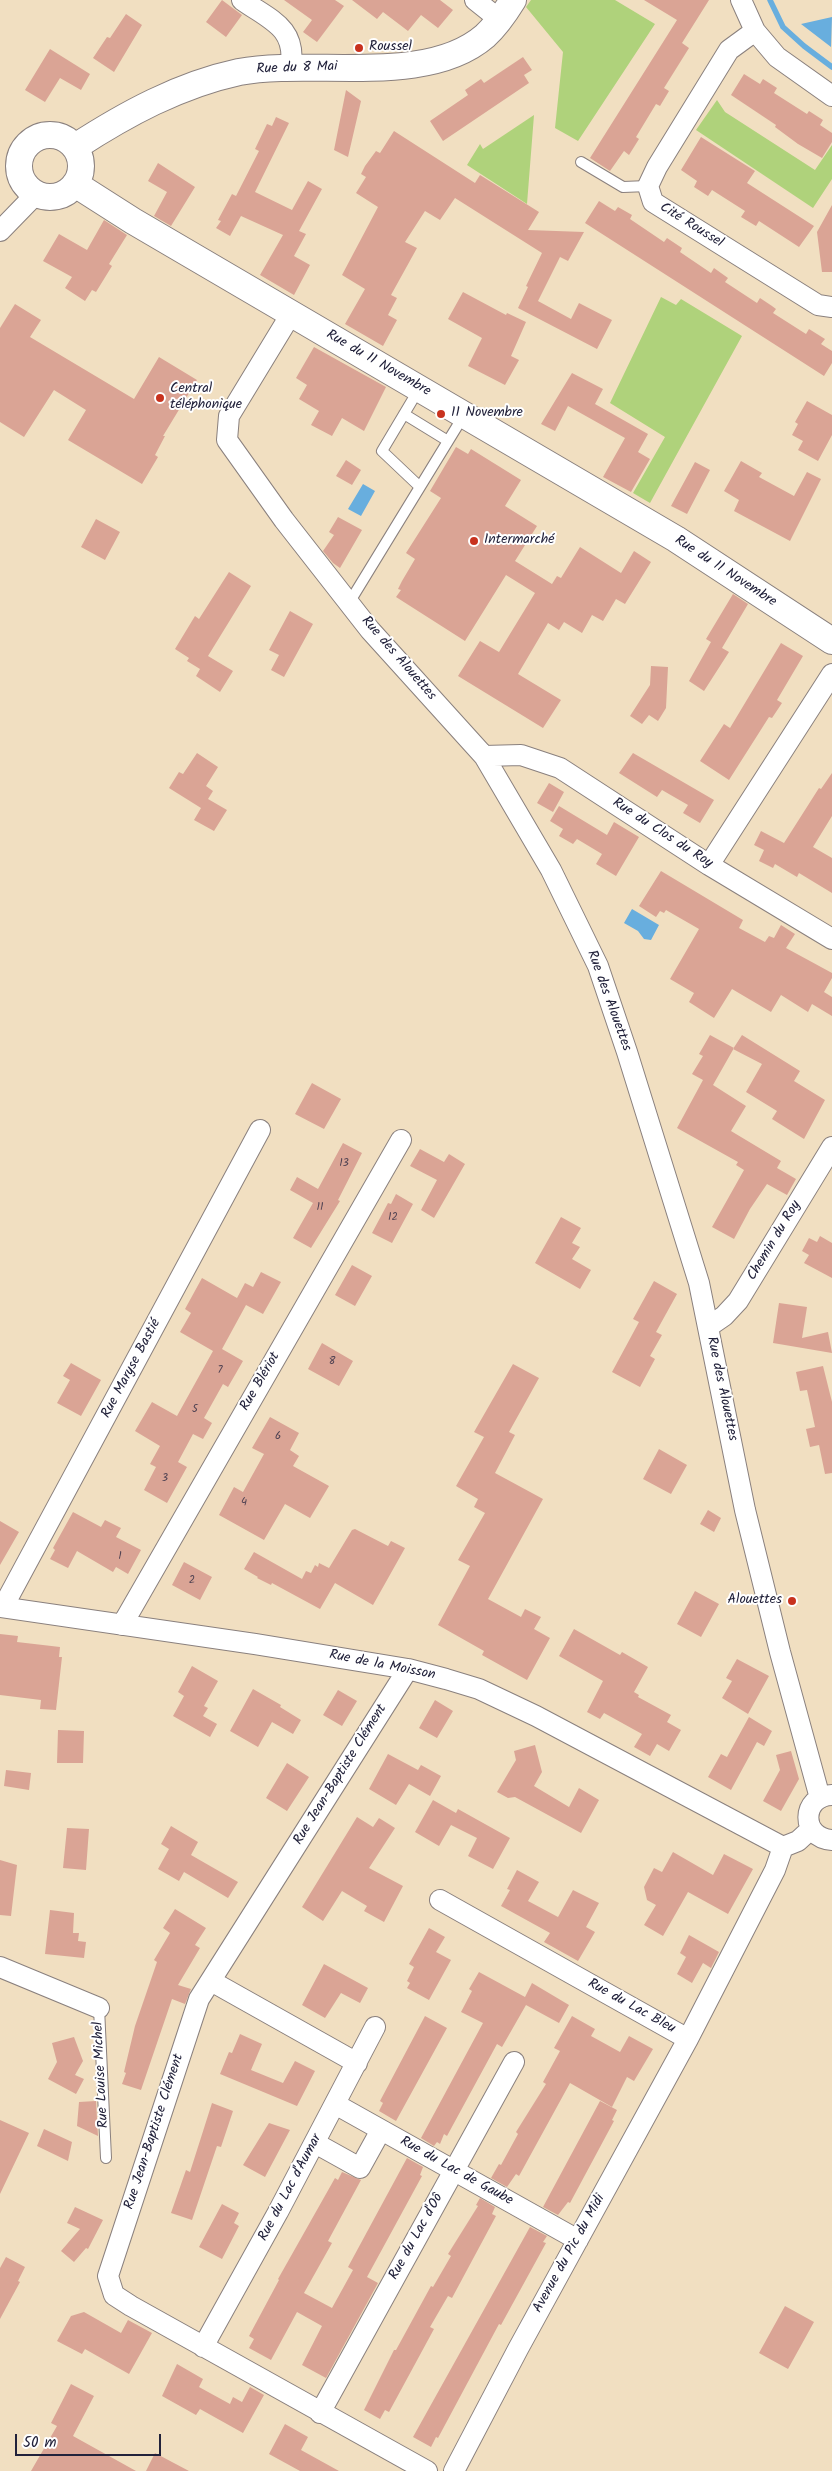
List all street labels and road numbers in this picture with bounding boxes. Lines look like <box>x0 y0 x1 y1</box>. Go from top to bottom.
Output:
street label: Rue du 8 Mai <box>256 59 338 79</box>
street label: Cité Roussel <box>656 200 726 252</box>
street label: Rue du 11 Novembre <box>323 327 433 401</box>
street label: Rue du 11 Novembre <box>671 533 779 611</box>
street label: Rue des Alouettes <box>357 613 439 705</box>
street label: Rue du Clos du Roy <box>609 795 715 873</box>
street label: Rue des Alouettes <box>582 948 634 1054</box>
street label: Chemin du Roy <box>745 1198 805 1284</box>
street label: Rue Maryse Bastié <box>99 1317 165 1421</box>
street label: Rue des Alouettes <box>702 1335 740 1443</box>
street label: Rue Blériot <box>237 1350 285 1414</box>
street label: Rue de la Moisson <box>327 1647 437 1685</box>
street label: Rue Jean-Baptiste Clément <box>291 1702 391 1848</box>
street label: Rue du Lac Bleu <box>584 1976 678 2038</box>
street label: Rue Louise Michel <box>91 2021 113 2129</box>
street label: Rue Jean-Baptiste Clément <box>122 2052 188 2212</box>
street label: Rue du Lac d'Aumar <box>256 2132 326 2244</box>
street label: Rue du Lac de Gaube <box>397 2134 515 2210</box>
street label: Rue du Lac d'Oô <box>386 2191 448 2283</box>
street label: Avenue du Pic du Midi <box>530 2192 610 2316</box>

